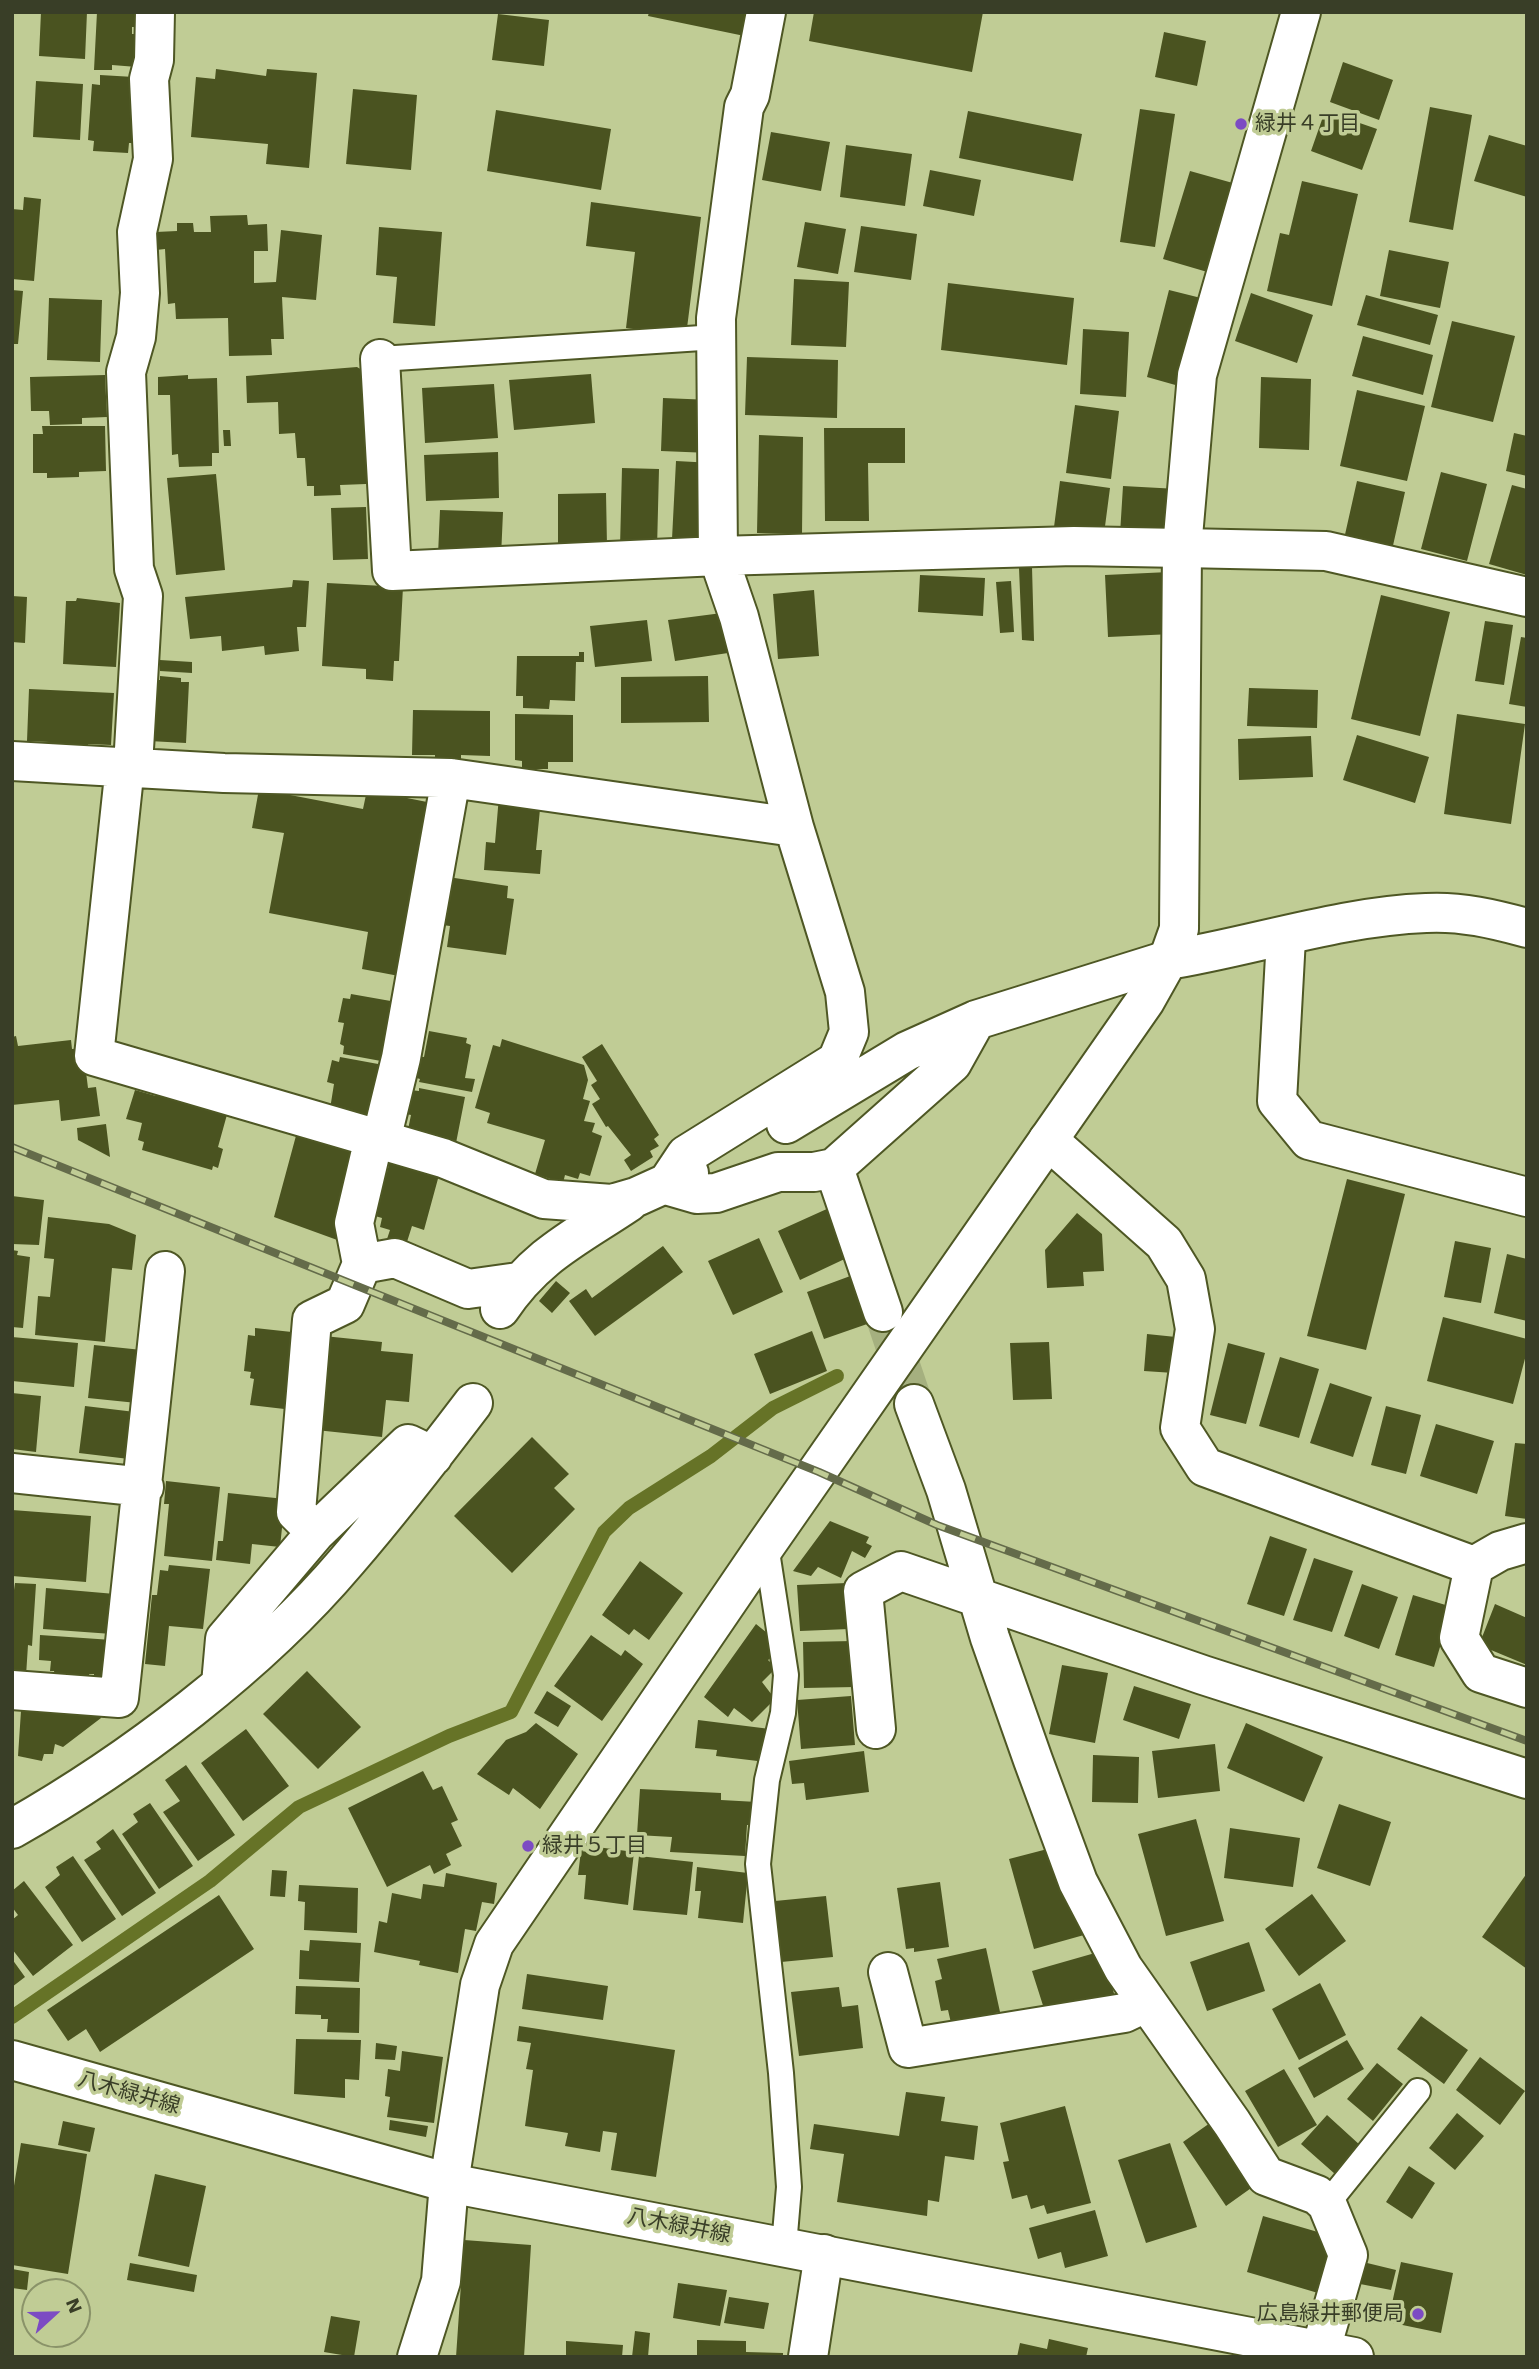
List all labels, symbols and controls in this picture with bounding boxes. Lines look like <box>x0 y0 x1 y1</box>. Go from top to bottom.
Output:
place label: 緑井４丁目 <box>1255 111 1360 137</box>
marker: 緑井４丁目 <box>1233 116 1249 132</box>
place label: 緑井５丁目 <box>542 1833 647 1859</box>
marker: 緑井５丁目 <box>520 1838 536 1854</box>
street label: 八木緑井線 <box>75 2066 183 2120</box>
street label: 八木緑井線 <box>625 2204 733 2248</box>
north arrow <box>21 2278 91 2348</box>
text: N <box>61 2295 87 2317</box>
place label: 広島緑井郵便局 <box>1257 2301 1404 2327</box>
marker: 広島緑井郵便局 <box>1410 2306 1426 2322</box>

